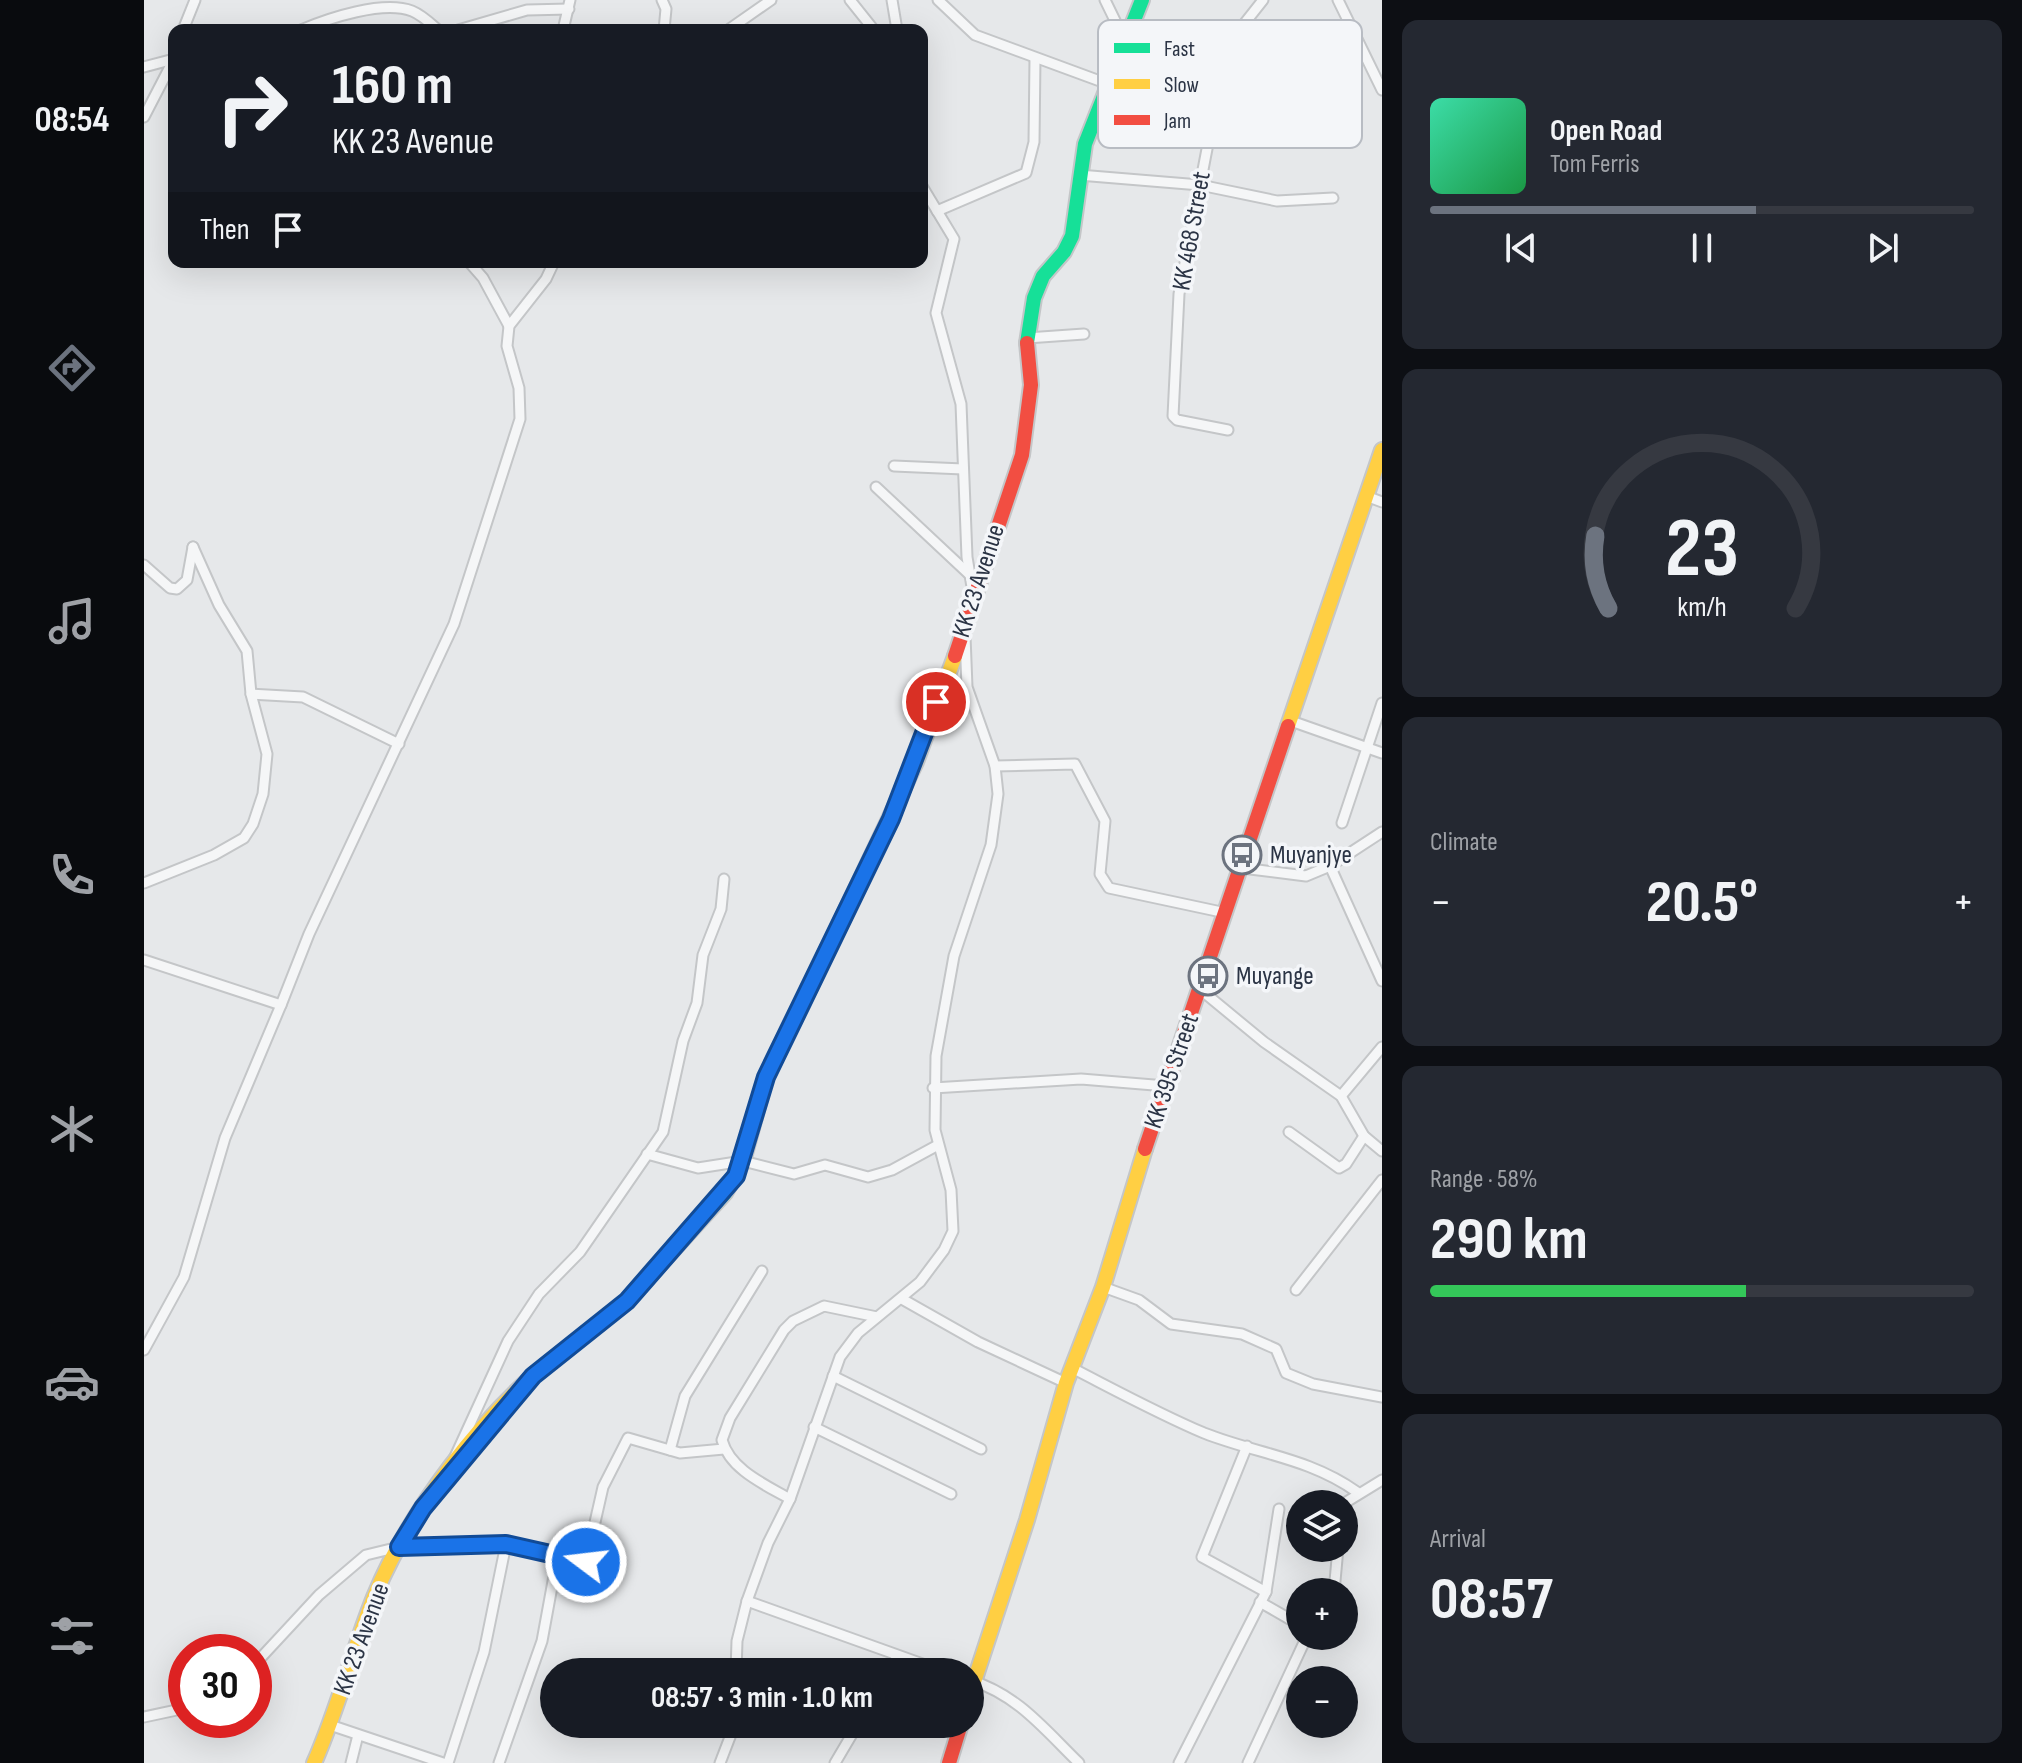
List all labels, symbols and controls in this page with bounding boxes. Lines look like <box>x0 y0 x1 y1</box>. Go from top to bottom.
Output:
legend <box>1098 20 1362 148</box>
text: Fast <box>1164 36 1195 63</box>
text: 160 m <box>332 53 453 120</box>
icon: right <box>200 56 304 160</box>
text: Slow <box>1164 72 1199 99</box>
text: 08:54 <box>35 99 109 142</box>
text: Jam <box>1163 108 1191 135</box>
text: Open Road <box>1550 113 1662 149</box>
text: KK 23 Avenue <box>332 121 494 164</box>
text: Tom Ferris <box>1550 149 1640 180</box>
street label: KK 468 Street <box>1166 169 1218 293</box>
icon: arrive <box>266 208 310 252</box>
text: Then <box>200 212 250 248</box>
icon: previous <box>1499 226 1543 270</box>
icon: pause <box>1680 226 1724 270</box>
icon: next <box>1861 226 1905 270</box>
icon: directions <box>44 340 100 396</box>
text: 23 <box>1665 499 1739 599</box>
street label: KK 23 Avenue <box>946 521 1012 641</box>
text: km/h <box>1677 590 1727 625</box>
icon: music <box>44 593 100 649</box>
pin <box>902 668 970 736</box>
icon: arrive <box>914 680 958 724</box>
text: Climate <box>1430 827 1498 858</box>
bus stop icon: Muyanjye <box>1221 834 1263 876</box>
place label: Muyanjye <box>1270 840 1352 871</box>
icon: phone <box>44 847 100 903</box>
text: 20.5° <box>1646 867 1758 939</box>
text: − <box>1430 876 1452 929</box>
text: + <box>1952 876 1974 929</box>
bus stop icon: Muyange <box>1187 955 1229 997</box>
place label: Muyange <box>1236 961 1314 992</box>
street label: KK 395 Street <box>1138 1009 1206 1133</box>
icon: climate <box>44 1101 100 1157</box>
text: Range · 58% <box>1430 1164 1538 1195</box>
text: 290 km <box>1430 1204 1588 1276</box>
icon: car <box>44 1354 100 1410</box>
map controls <box>1286 1490 1358 1738</box>
button: layers <box>1286 1490 1358 1562</box>
position arrow <box>544 1520 628 1604</box>
text: Arrival <box>1430 1524 1486 1555</box>
text: 08:57 <box>1430 1564 1553 1636</box>
button: + <box>1286 1578 1358 1650</box>
street label: KK 23 Avenue <box>327 1579 397 1699</box>
icon: filters <box>44 1608 100 1664</box>
speed limit sign: 30 <box>168 1634 272 1738</box>
button: − <box>1286 1666 1358 1738</box>
text: 08:57 · 3 min · 1.0 km <box>651 1680 873 1716</box>

